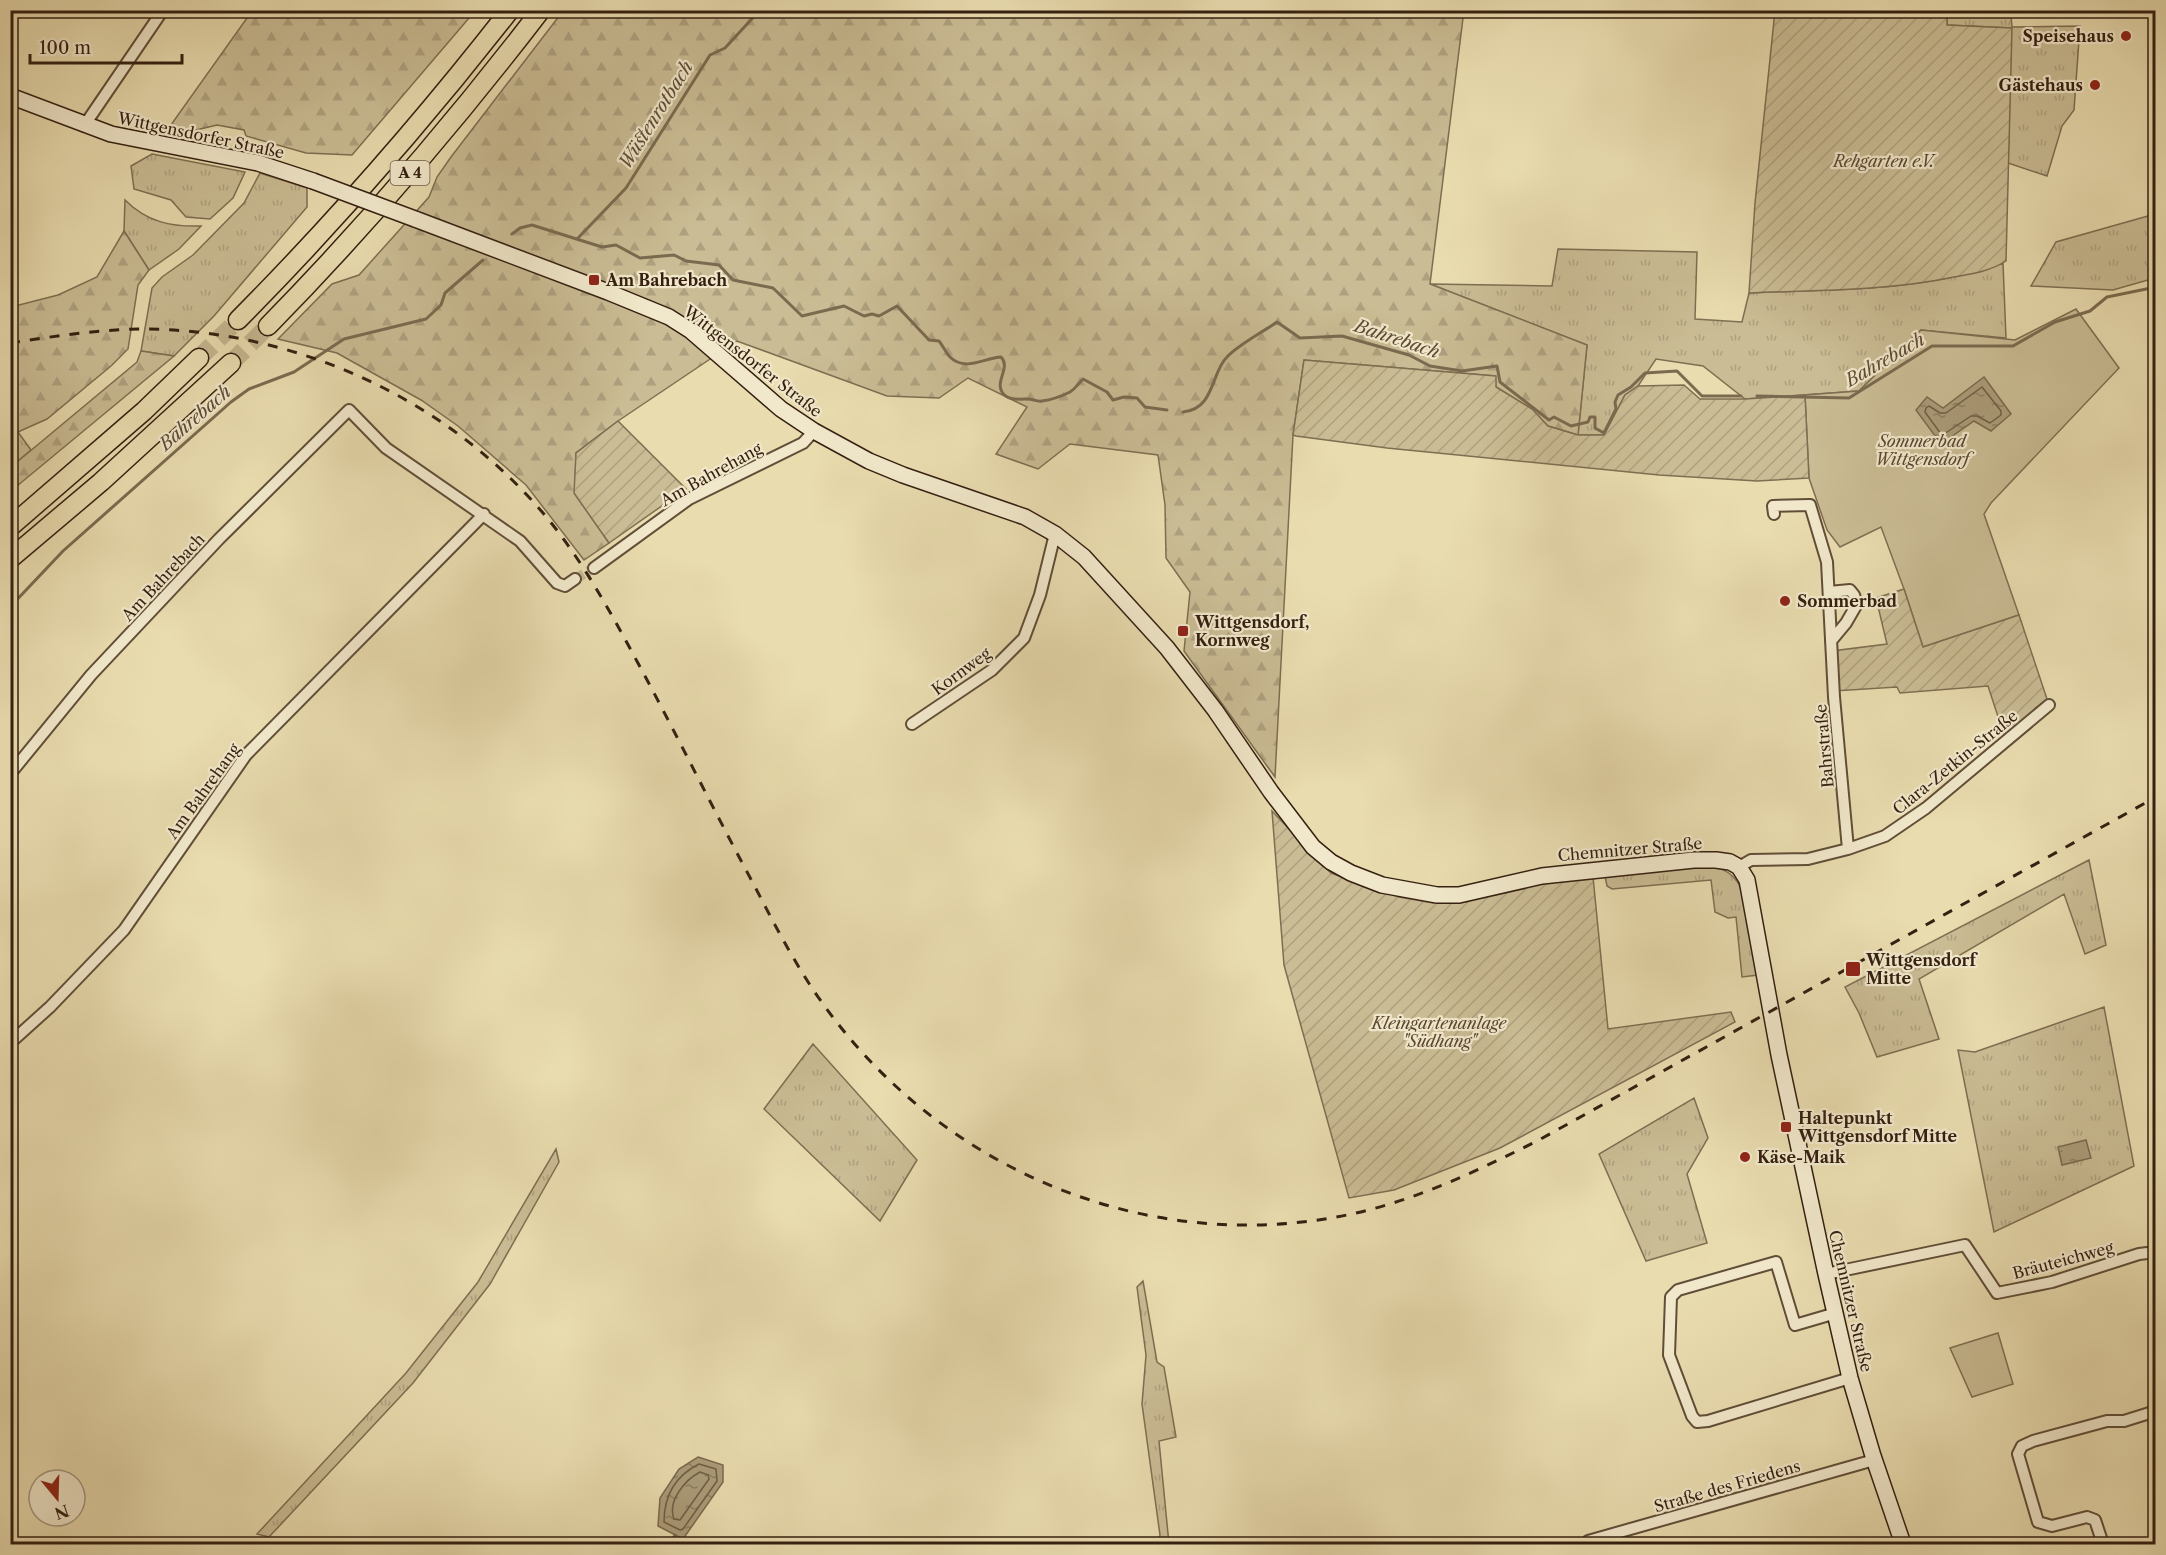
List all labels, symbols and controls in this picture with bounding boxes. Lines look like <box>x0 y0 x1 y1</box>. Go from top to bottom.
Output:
place label: Speisehaus <box>2023 26 2114 46</box>
scale bar <box>30 27 182 65</box>
marker: Speisehaus <box>2119 29 2133 43</box>
text: 100 m <box>39 37 91 59</box>
water label: Wüstenrotbach <box>614 57 698 173</box>
place label: Gästehaus <box>1999 75 2083 95</box>
marker: Gästehaus <box>2088 78 2102 92</box>
street label: Wittgensdorfer Straße <box>115 107 286 162</box>
park label: Rehgarten e.V. <box>1831 151 1937 171</box>
road number: A 4 <box>390 161 430 185</box>
place label: Am Bahrebach <box>605 270 727 290</box>
marker: Am Bahrebach <box>587 273 601 287</box>
street label: Wittgensdorfer Straße <box>679 300 826 421</box>
water label: Bahrebach <box>1350 314 1442 363</box>
water label: Bahrebach <box>1840 328 1929 393</box>
water label: Bahrebach <box>153 381 236 457</box>
park label: Sommerbad Wittgensdorf <box>1875 431 1975 469</box>
street label: Am Bahrehang <box>656 438 766 511</box>
street label: Am Bahrebach <box>117 529 209 626</box>
place label: Sommerbad <box>1797 591 1897 611</box>
marker: Sommerbad <box>1778 594 1792 608</box>
place label: Wittgensdorf, Kornweg <box>1194 612 1309 650</box>
marker: Wittgensdorf, Kornweg <box>1176 624 1190 638</box>
street label: Kornweg <box>928 643 995 699</box>
street label: Bahrstraße <box>1810 703 1838 789</box>
street label: Clara-Zetkin-Straße <box>1888 705 2022 819</box>
street label: Am Bahrehang <box>161 739 245 843</box>
street label: Chemnitzer Straße <box>1557 833 1703 865</box>
place label: Wittgensdorf Mitte <box>1865 950 1978 988</box>
marker: Wittgensdorf Mitte <box>1844 960 1862 978</box>
park label: Kleingartenanlage "Südhang" <box>1370 1013 1508 1051</box>
place label: Haltepunkt Wittgensdorf Mitte <box>1797 1108 1958 1146</box>
marker: Haltepunkt Wittgensdorf Mitte <box>1779 1120 1793 1134</box>
place label: Käse-Maik <box>1757 1147 1846 1167</box>
marker: Käse-Maik <box>1738 1150 1752 1164</box>
street label: Chemnitzer Straße <box>1825 1228 1877 1374</box>
street label: Bräuteichweg <box>2010 1237 2116 1283</box>
street label: Straße des Friedens <box>1652 1456 1802 1516</box>
north arrow <box>27 1468 87 1528</box>
text: N <box>52 1500 72 1524</box>

